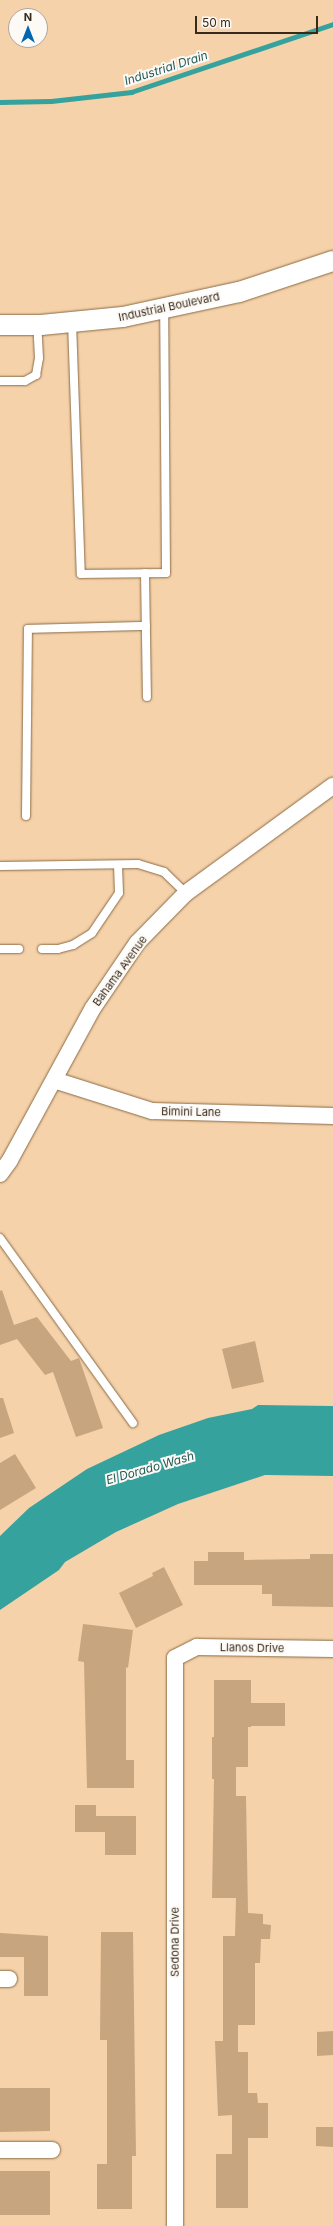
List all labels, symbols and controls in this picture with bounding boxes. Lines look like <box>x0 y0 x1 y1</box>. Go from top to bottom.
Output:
north arrow <box>8 8 48 48</box>
scale bar <box>197 8 320 34</box>
text: N <box>24 10 32 24</box>
text: 50 m <box>202 15 231 30</box>
water label: Industrial Drain <box>123 48 209 88</box>
street label: Industrial Boulevard <box>117 290 221 324</box>
street label: Bahama Avenue <box>90 933 150 1009</box>
street label: Bimini Lane <box>161 1105 221 1119</box>
water label: El Dorado Wash <box>104 1449 196 1487</box>
street label: Llanos Drive <box>220 1641 284 1655</box>
street label: Sedona Drive <box>168 1907 182 1977</box>

